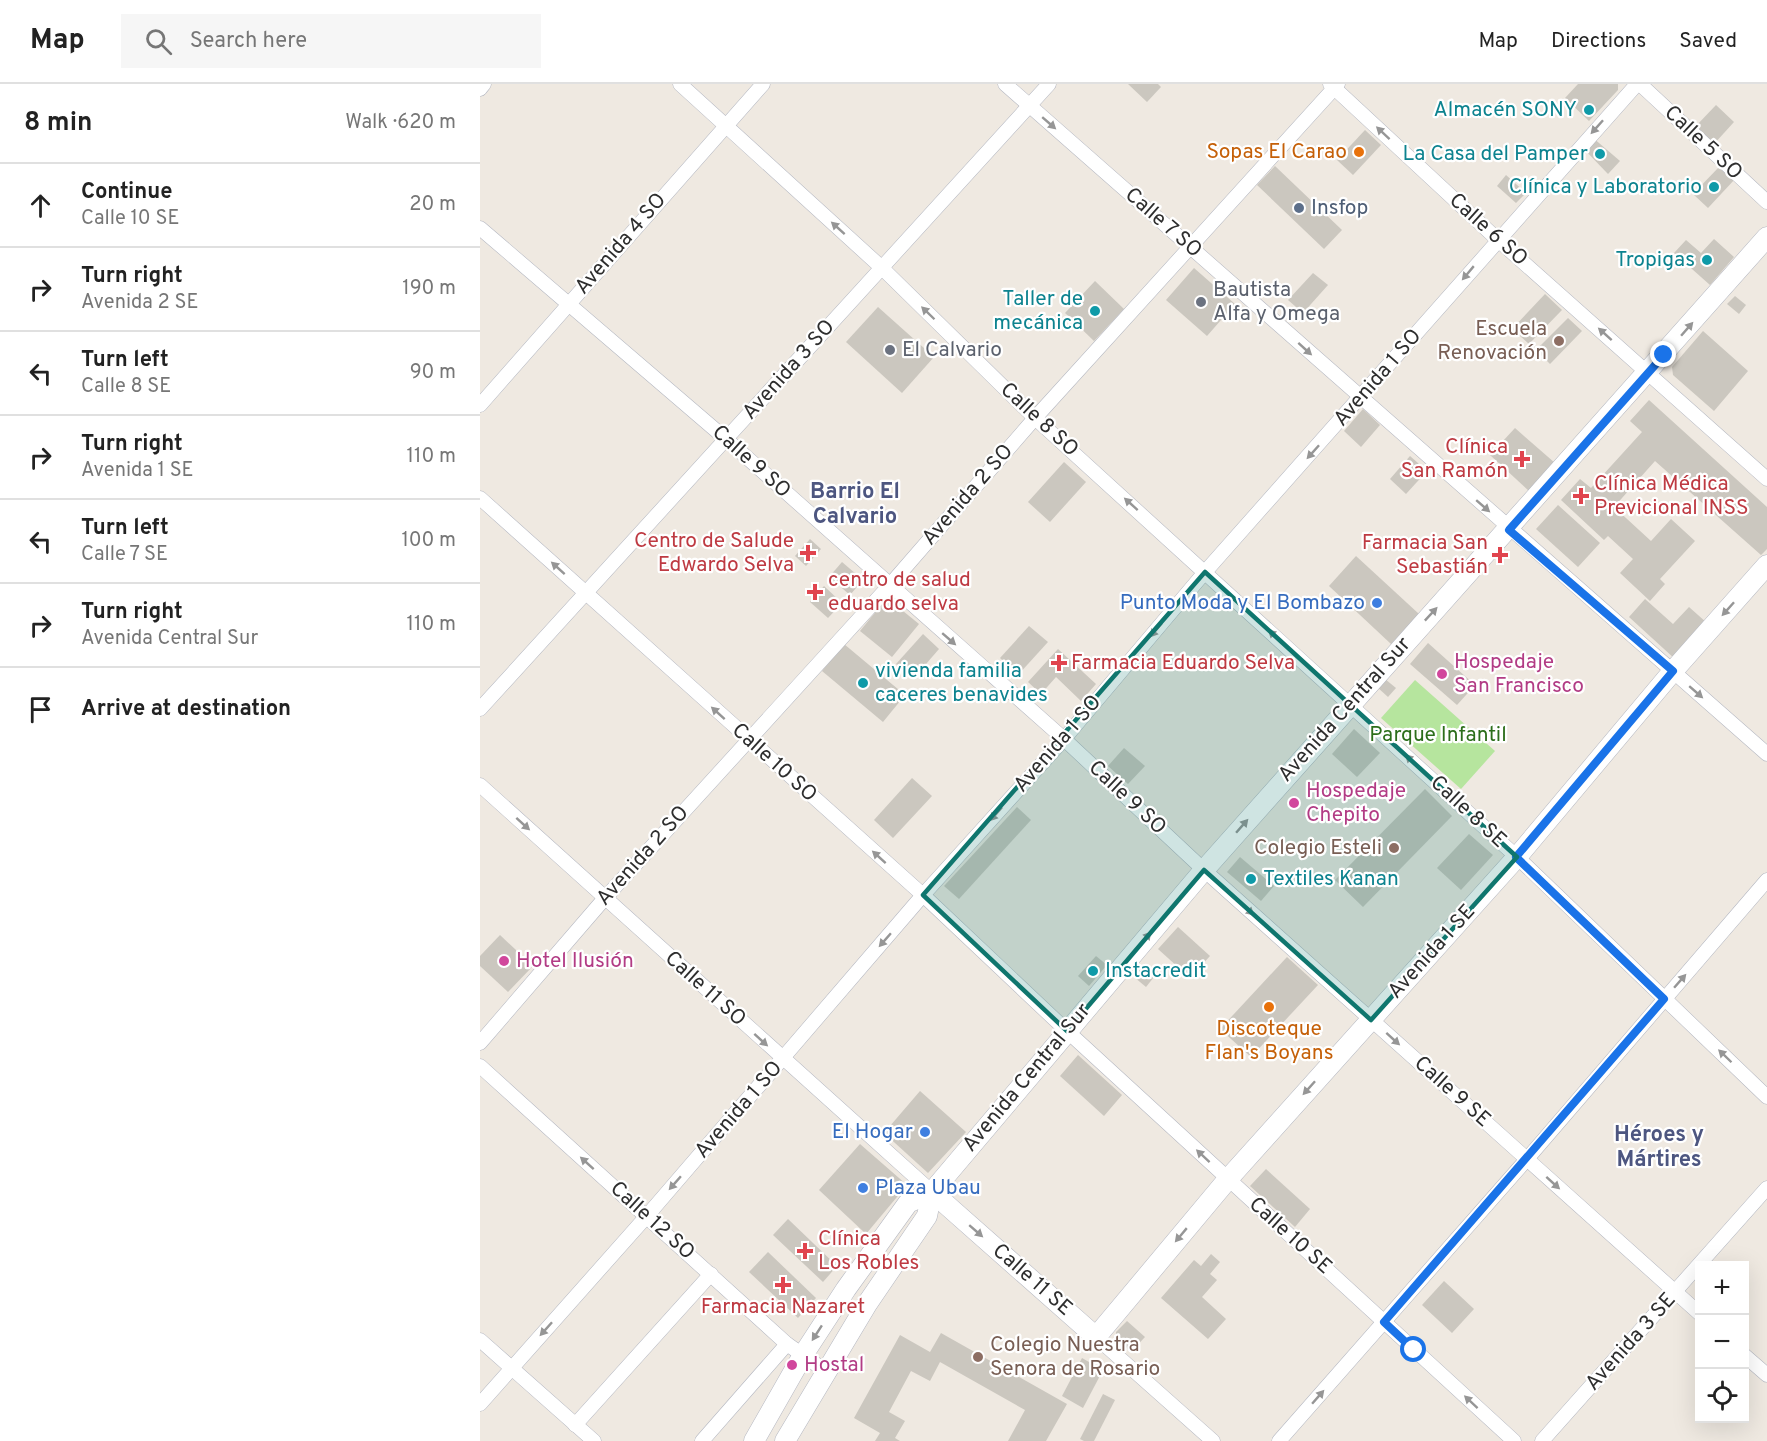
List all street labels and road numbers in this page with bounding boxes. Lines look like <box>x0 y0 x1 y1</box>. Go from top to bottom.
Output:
street label: Calle 5 SO <box>1658 100 1748 186</box>
street label: Calle 7 SO <box>1119 182 1207 264</box>
street label: Calle 6 SO <box>1443 187 1533 273</box>
street label: Avenida 4 SO <box>569 188 673 300</box>
street label: Avenida 3 SO <box>737 314 841 426</box>
street label: Avenida 1 SO <box>1328 323 1428 433</box>
street label: Calle 8 SO <box>994 377 1084 463</box>
street label: Calle 9 SO <box>706 419 796 505</box>
street label: Avenida 2 SO <box>916 439 1020 551</box>
street label: Avenida Central Sur <box>1273 632 1417 788</box>
street label: Avenida 1 SO <box>1008 689 1108 799</box>
street label: Calle 10 SO <box>726 717 822 809</box>
street label: Calle 9 SO <box>1082 755 1172 841</box>
street label: Calle 8 SE <box>1424 770 1512 854</box>
street label: Avenida 2 SO <box>591 800 695 912</box>
street label: Avenida 1 SE <box>1382 899 1482 1005</box>
street label: Calle 11 SO <box>659 945 751 1033</box>
street label: Avenida Central Sur <box>957 998 1097 1158</box>
street label: Calle 9 SE <box>1408 1050 1496 1134</box>
street label: Avenida 1 SO <box>689 1055 789 1165</box>
street label: Calle 12 SO <box>604 1176 700 1266</box>
street label: Calle 10 SE <box>1243 1191 1337 1281</box>
street label: Calle 11 SE <box>986 1238 1078 1322</box>
street label: Avenida 3 SE <box>1580 1287 1682 1397</box>

